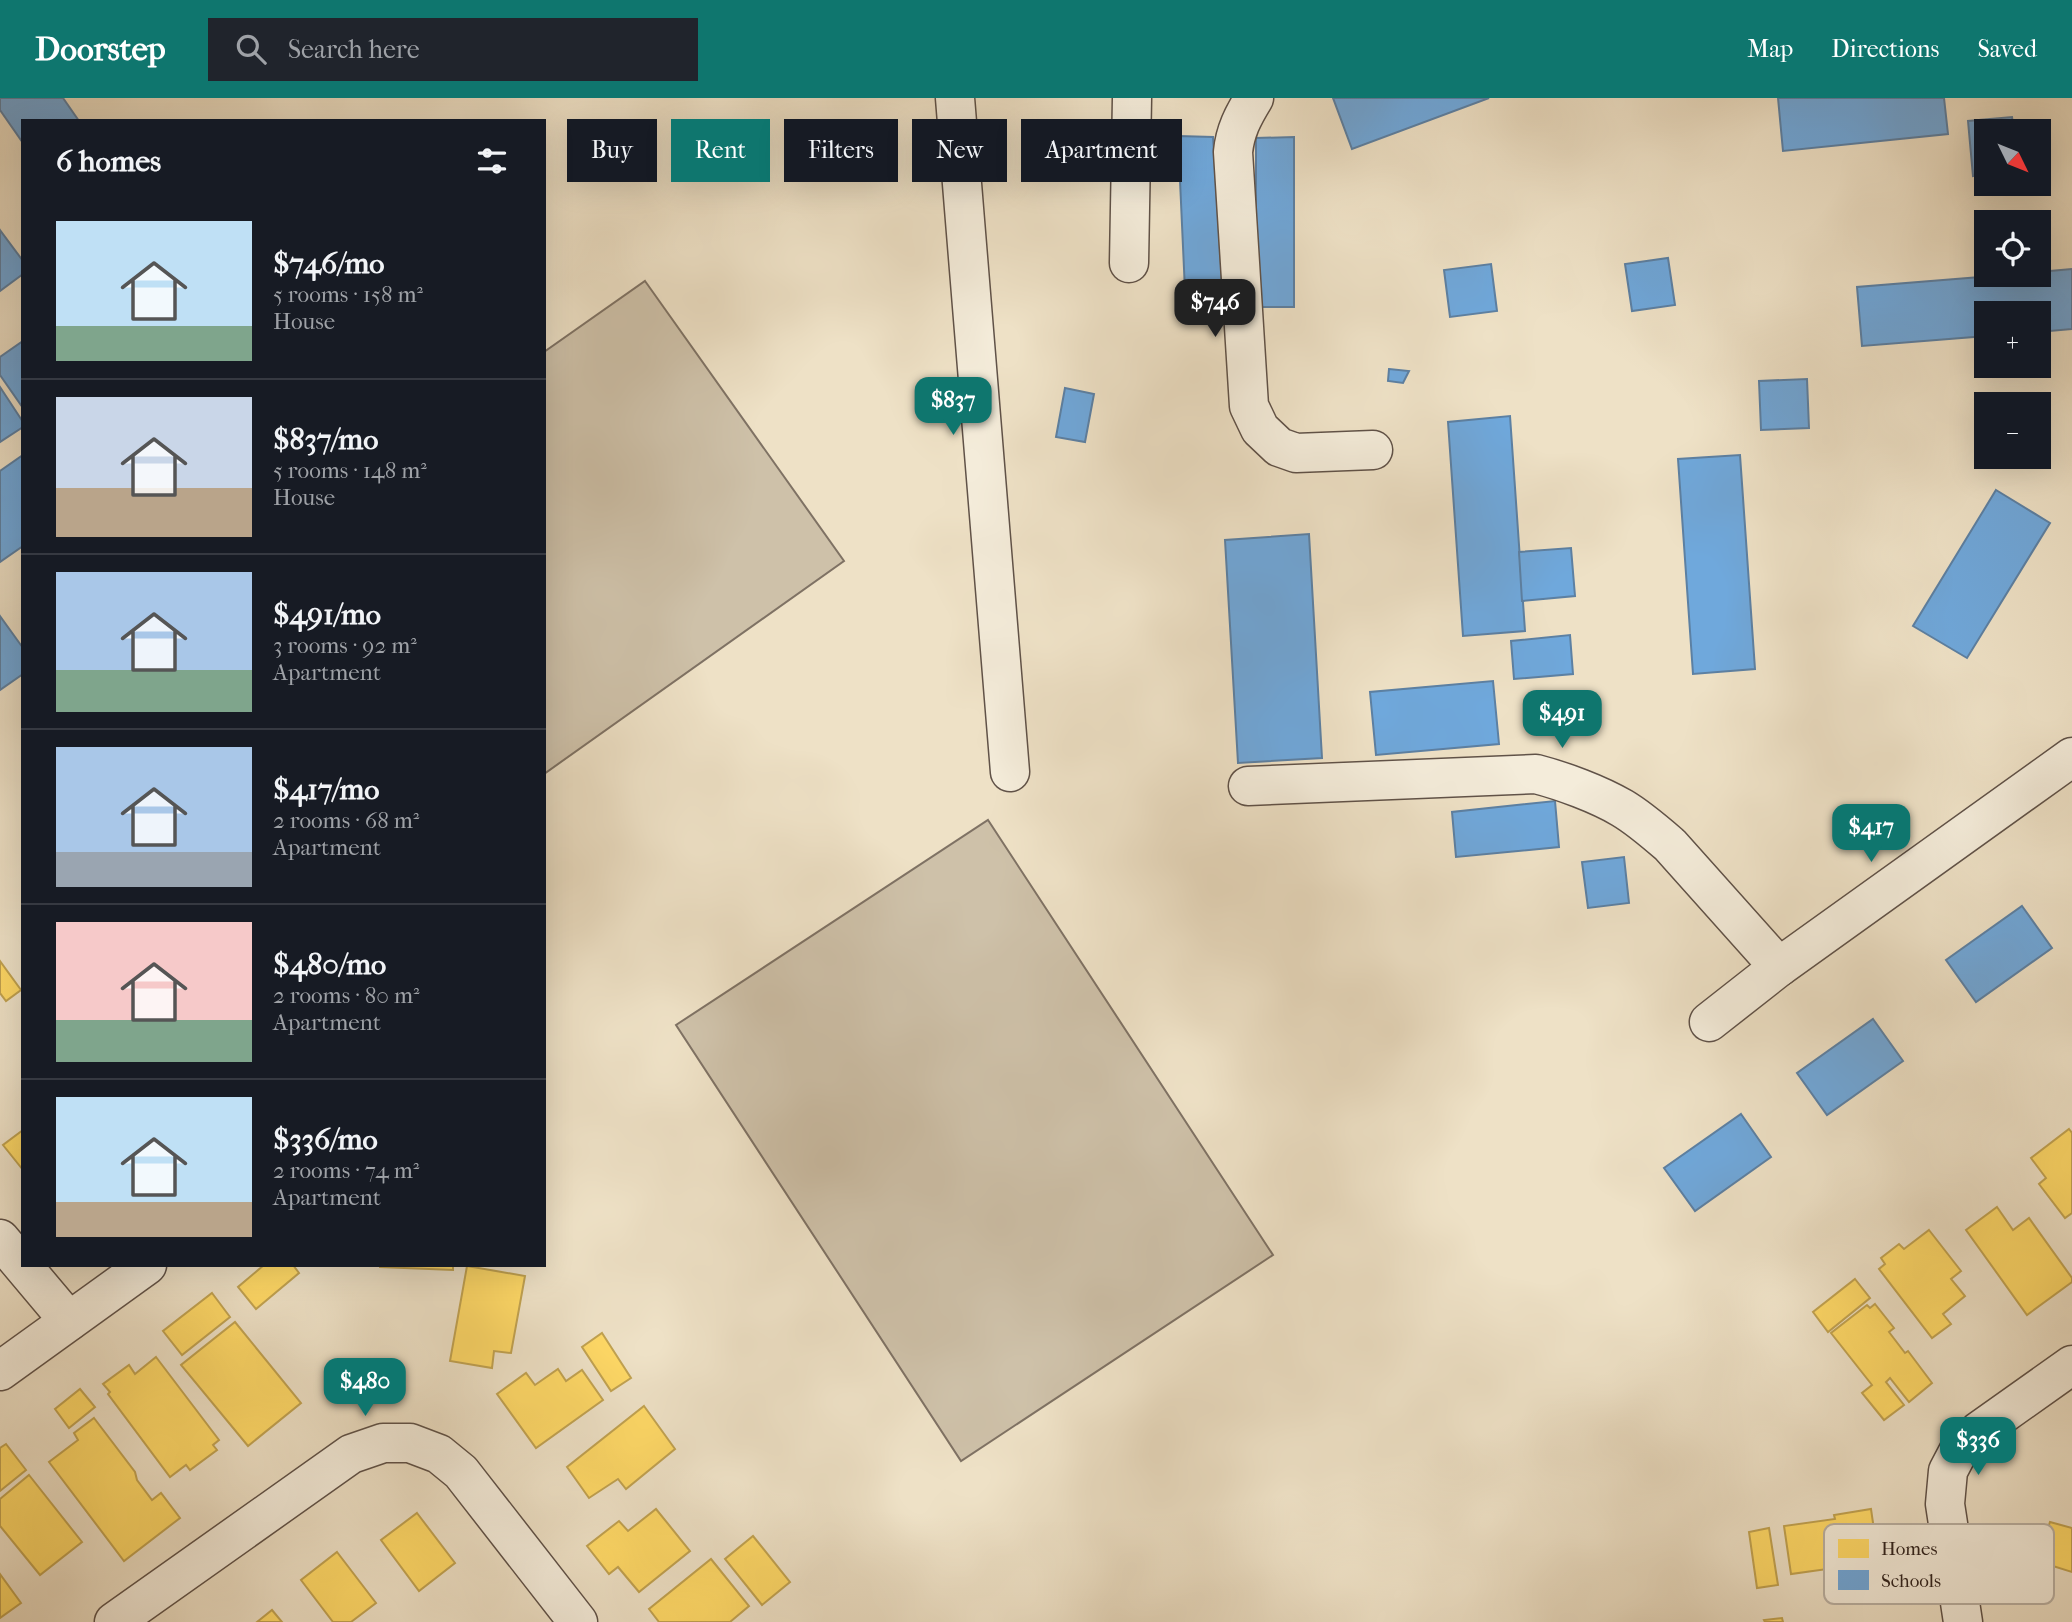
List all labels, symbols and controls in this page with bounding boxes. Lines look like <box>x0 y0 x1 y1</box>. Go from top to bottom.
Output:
search box <box>208 18 698 81</box>
text: Doorstep <box>35 30 166 69</box>
icon: search <box>232 30 270 68</box>
text: Search here <box>288 34 420 65</box>
text: Map <box>1747 35 1793 63</box>
text: Directions <box>1831 35 1939 63</box>
text: Saved <box>1977 35 2037 63</box>
chip: Buy <box>567 119 657 182</box>
chip: Rent <box>671 119 770 182</box>
chip: Filters <box>784 119 898 182</box>
chip: New <box>912 119 1007 182</box>
chip: Apartment <box>1021 119 1182 182</box>
north arrow <box>1974 119 2051 196</box>
map controls <box>1974 119 2051 469</box>
icon: filters <box>473 142 511 180</box>
text: 6 homes <box>56 144 161 179</box>
button: locate <box>1974 210 2051 287</box>
text: $746/mo <box>273 246 384 281</box>
icon: home <box>112 249 196 333</box>
pin: $746 <box>1174 280 1256 339</box>
text: 5 rooms · 158 m² <box>273 281 423 308</box>
text: $746 <box>1190 288 1240 315</box>
button: + <box>1974 301 2051 378</box>
text: House <box>273 308 335 335</box>
pin: $837 <box>912 378 994 437</box>
text: $837 <box>931 386 975 413</box>
button: − <box>1974 392 2051 469</box>
text: $837/mo <box>273 422 378 457</box>
icon: home <box>112 425 196 509</box>
text: 5 rooms · 148 m² <box>273 457 427 484</box>
text: House <box>273 484 335 511</box>
text: $491/mo <box>273 597 381 632</box>
icon: home <box>112 600 196 684</box>
text: 3 rooms · 92 m² <box>273 632 417 659</box>
text: Apartment <box>273 659 381 686</box>
pin: $491 <box>1521 690 1603 750</box>
text: $491 <box>1539 699 1585 726</box>
text: $417/mo <box>273 772 379 807</box>
icon: home <box>112 775 196 859</box>
pin: $417 <box>1830 804 1912 864</box>
text: 2 rooms · 68 m² <box>273 807 419 834</box>
text: $417 <box>1848 813 1894 840</box>
text: Apartment <box>273 834 381 861</box>
text: $480/mo <box>273 947 386 982</box>
icon: home <box>112 950 196 1034</box>
text: 2 rooms · 80 m² <box>273 982 420 1009</box>
text: Apartment <box>273 1009 381 1036</box>
text: $336/mo <box>273 1122 378 1157</box>
icon: home <box>112 1125 196 1209</box>
text: 2 rooms · 74 m² <box>273 1157 419 1184</box>
text: Apartment <box>273 1184 381 1211</box>
pin: $480 <box>324 1358 406 1418</box>
text: $480 <box>340 1367 390 1394</box>
pin: $336 <box>1937 1418 2019 1477</box>
text: $336 <box>1956 1426 2000 1453</box>
legend <box>1824 1524 2054 1604</box>
text: Homes <box>1881 1538 1937 1560</box>
text: Schools <box>1881 1570 1941 1592</box>

